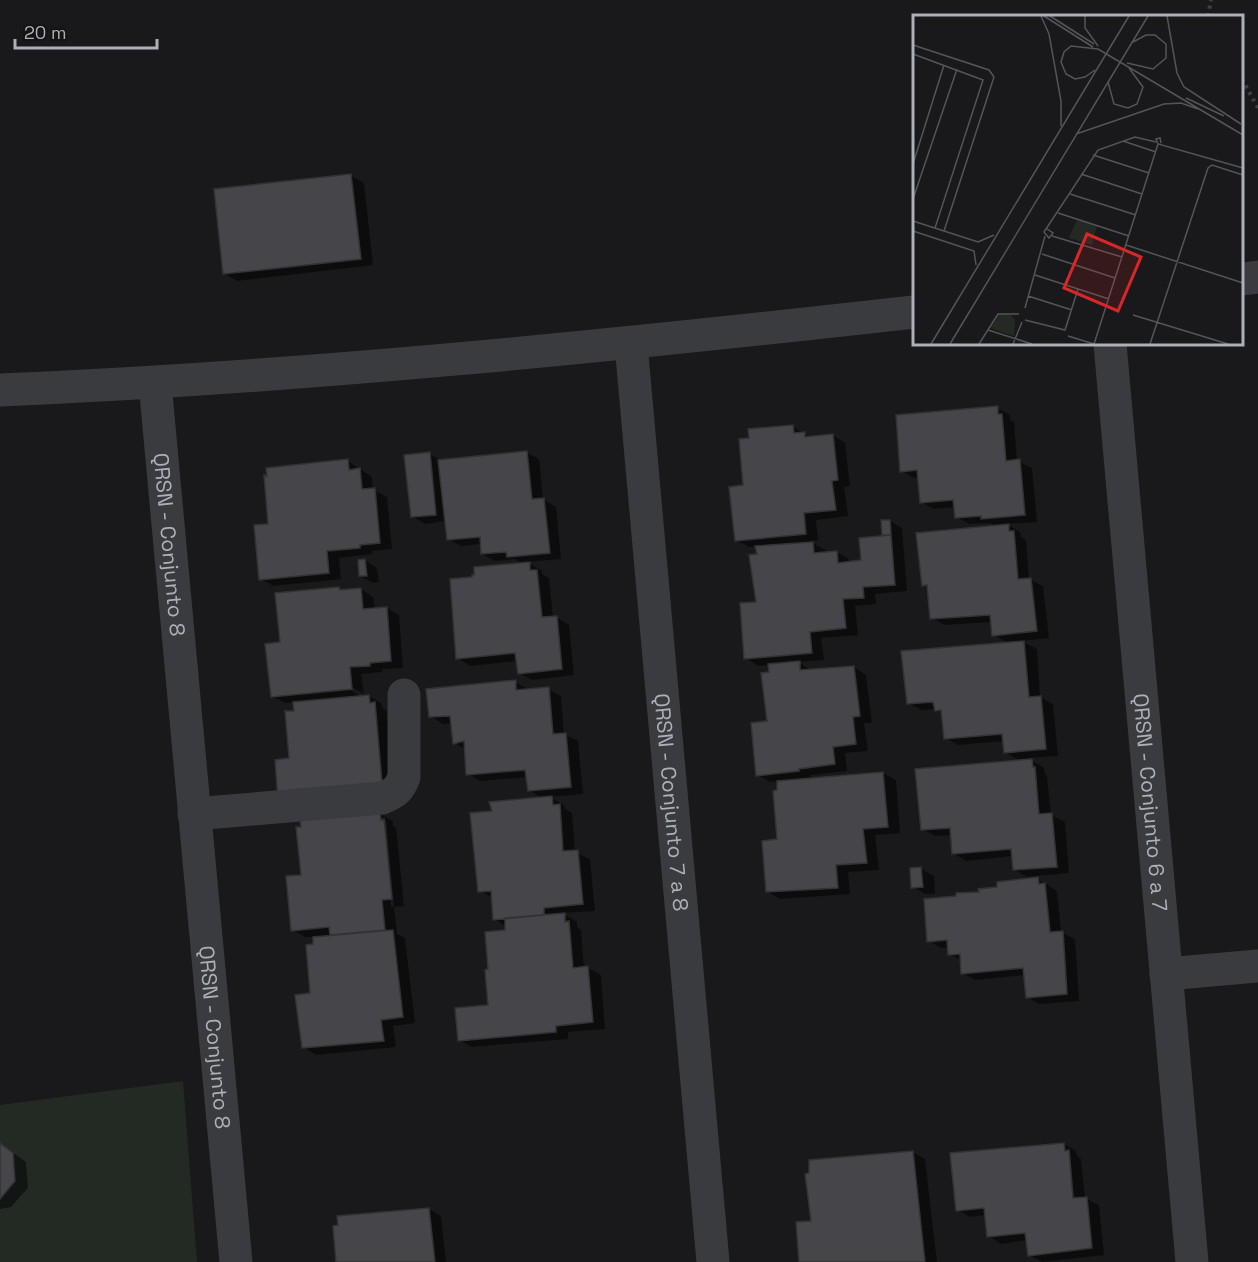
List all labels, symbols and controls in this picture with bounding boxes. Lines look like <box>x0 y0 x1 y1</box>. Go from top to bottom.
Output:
scale bar <box>15 12 158 50</box>
inset map <box>913 15 1243 345</box>
text: 20 m <box>24 21 67 44</box>
street label: QRSN - Conjunto 8 <box>148 451 192 637</box>
street label: QRSN - Conjunto 7 a 8 <box>649 692 695 912</box>
street label: QRSN - Conjunto 6 a 7 <box>1128 692 1174 912</box>
street label: QRSN - Conjunto 8 <box>193 944 237 1130</box>

